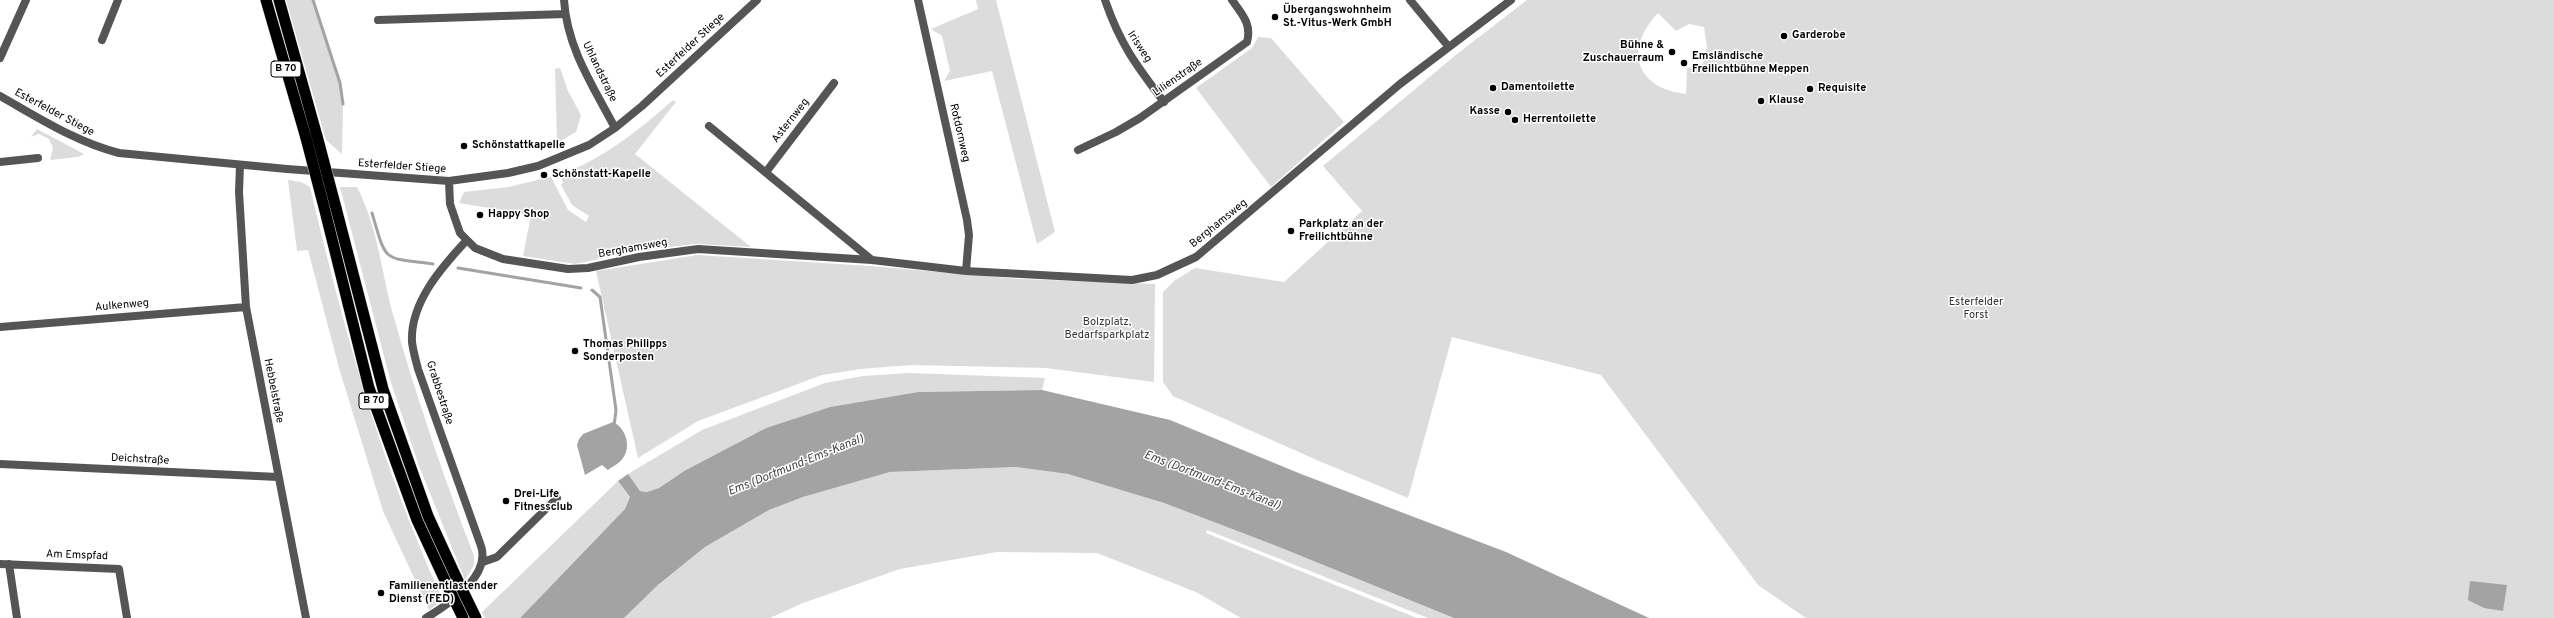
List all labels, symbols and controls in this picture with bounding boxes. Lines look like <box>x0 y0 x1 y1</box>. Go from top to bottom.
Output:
place label: Übergangswohnheim St.-Vitus-Werk GmbH <box>1283 4 1392 30</box>
street label: Esterfelder Stiege <box>654 11 728 81</box>
marker: Übergangswohnheim St.-Vitus-Werk GmbH <box>1270 12 1280 22</box>
street label: Irisweg <box>1124 29 1154 65</box>
place label: Garderobe <box>1792 29 1846 43</box>
marker: Garderobe <box>1779 31 1789 41</box>
place label: Bühne & Zuschauerraum <box>1583 39 1664 65</box>
street label: Uhlandstraße <box>579 40 619 104</box>
marker: Bühne & Zuschauerraum <box>1667 47 1677 57</box>
place label: Emsländische Freilichtbühne Meppen <box>1692 50 1809 76</box>
street label: Lilienstraße <box>1151 56 1205 100</box>
marker: Emsländische Freilichtbühne Meppen <box>1679 58 1689 68</box>
road number: B 70 <box>271 61 301 77</box>
place label: Damentoilette <box>1501 81 1575 95</box>
place label: Requisite <box>1818 82 1866 96</box>
marker: Damentoilette <box>1488 83 1498 93</box>
marker: Requisite <box>1805 84 1815 94</box>
street label: Esterfelder Stiege <box>12 86 96 140</box>
place label: Klause <box>1769 94 1804 108</box>
street label: Asternweg <box>770 96 812 146</box>
marker: Klause <box>1756 96 1766 106</box>
street label: Rotdornweg <box>946 102 972 164</box>
place label: Kasse <box>1470 105 1500 119</box>
marker: Kasse <box>1503 107 1513 117</box>
place label: Herrentoilette <box>1523 113 1596 127</box>
marker: Herrentoilette <box>1510 115 1520 125</box>
place label: Schönstattkapelle <box>472 139 565 153</box>
marker: Schönstattkapelle <box>459 141 469 151</box>
street label: Esterfelder Stiege <box>357 157 447 177</box>
place label: Schönstatt-Kapelle <box>552 168 651 182</box>
marker: Schönstatt-Kapelle <box>539 170 549 180</box>
street label: Berghamsweg <box>1188 197 1250 251</box>
place label: Happy Shop <box>488 208 549 222</box>
marker: Happy Shop <box>475 210 485 220</box>
place label: Parkplatz an der Freilichtbühne <box>1299 218 1384 244</box>
marker: Parkplatz an der Freilichtbühne <box>1286 226 1296 236</box>
street label: Berghamsweg <box>597 236 669 262</box>
park label: Esterfelder Forst <box>1949 296 2003 322</box>
street label: Aulkenweg <box>94 297 150 315</box>
park label: Bolzplatz, Bedarfsparkplatz <box>1064 316 1150 342</box>
place label: Thomas Philipps Sonderposten <box>583 338 667 364</box>
marker: Thomas Philipps Sonderposten <box>570 346 580 356</box>
street label: Hebbelstraße <box>260 358 286 424</box>
street label: Grabbestraße <box>422 359 456 427</box>
road number: B 70 <box>359 393 389 409</box>
water label: Ems (Dortmund-Ems-Kanal) <box>726 432 866 500</box>
water label: Ems (Dortmund-Ems-Kanal) <box>1142 448 1282 514</box>
street label: Deichstraße <box>110 452 170 468</box>
place label: Drei-Life Fitnessclub <box>514 488 573 514</box>
marker: Drei-Life Fitnessclub <box>501 496 511 506</box>
street label: Am Emspfad <box>46 548 108 564</box>
place label: Familienentlastender Dienst (FED) <box>389 580 498 606</box>
marker: Familienentlastender Dienst (FED) <box>376 588 386 598</box>

